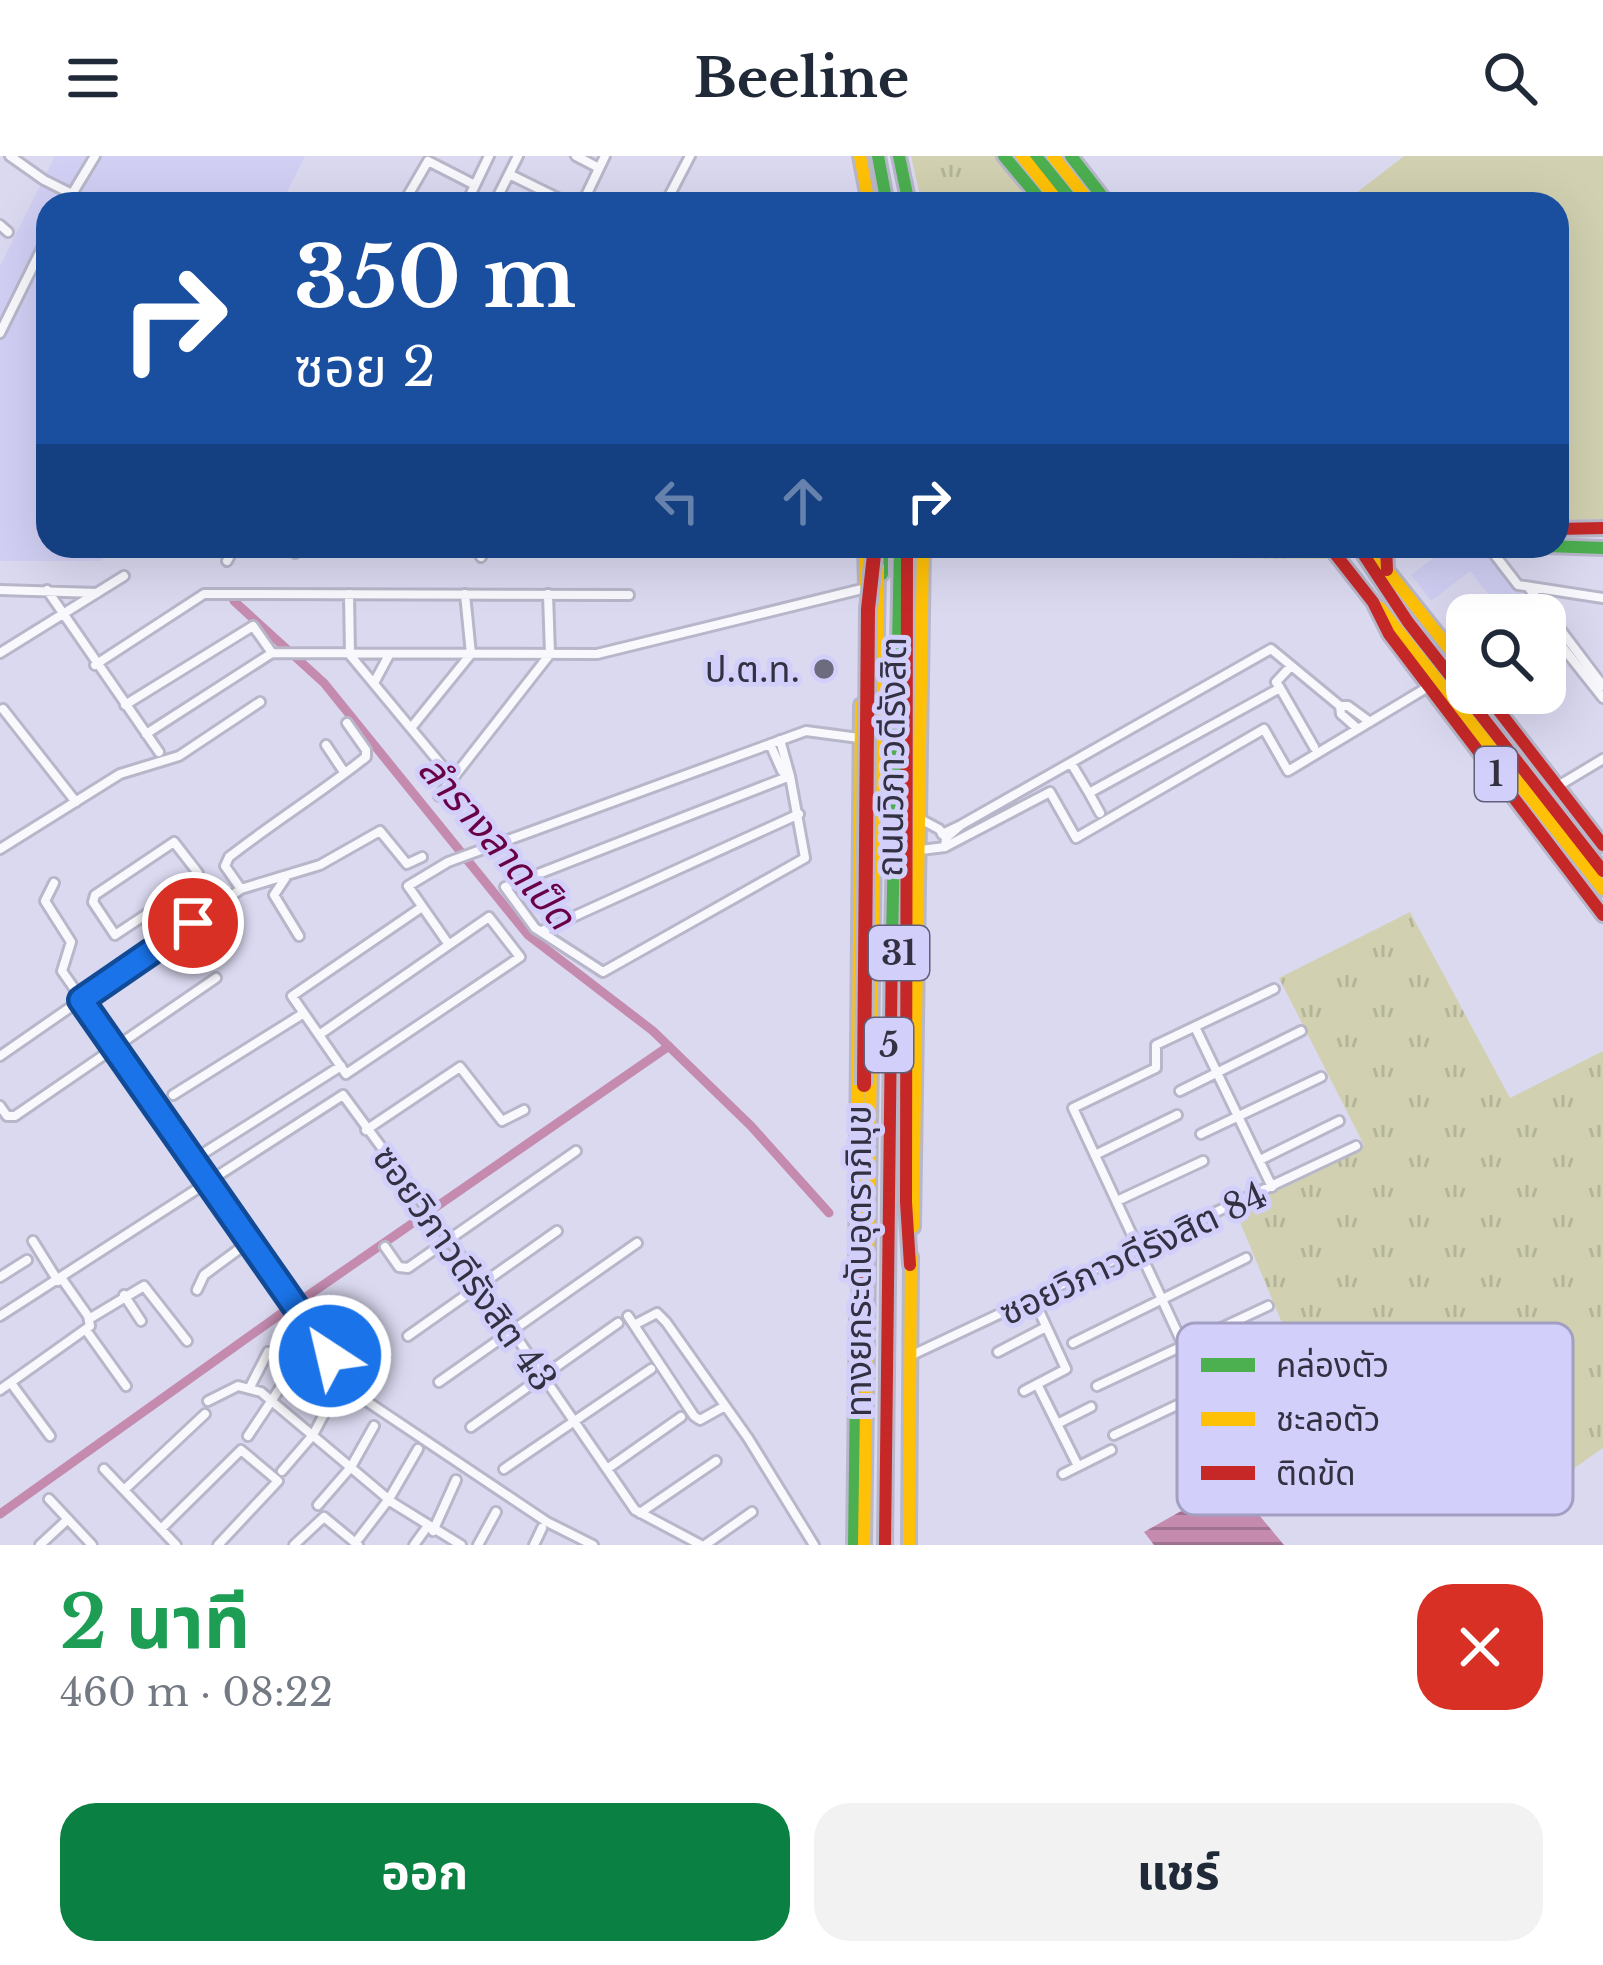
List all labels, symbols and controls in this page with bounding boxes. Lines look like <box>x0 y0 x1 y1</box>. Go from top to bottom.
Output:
icon: menu <box>60 45 126 111</box>
text: Beeline <box>694 45 909 112</box>
icon: search <box>1477 45 1543 111</box>
text: 350 m <box>294 226 576 330</box>
icon: right <box>96 240 252 396</box>
text: ซอย 2 <box>294 334 436 401</box>
icon: left <box>644 468 710 534</box>
icon: ahead <box>770 468 836 534</box>
icon: right <box>896 468 962 534</box>
map controls <box>1446 594 1566 714</box>
button: search <box>1446 594 1566 714</box>
street label: ถนนวิภาวดีรังสิต <box>867 637 916 877</box>
place label: ป.ต.ท. <box>705 647 800 692</box>
marker: ป.ต.ท. <box>811 656 837 682</box>
water label: ลำรางลาดเป็ด <box>408 745 587 941</box>
road number: 1 <box>1475 747 1517 801</box>
pin <box>142 872 244 974</box>
icon: arrive <box>160 890 226 956</box>
road number: 31 <box>869 926 929 980</box>
road number: 5 <box>865 1018 913 1072</box>
street label: ทางยกระดับอุตราภิมุข <box>836 1105 881 1417</box>
street label: ซอยวิภาวดีรังสิต 43 <box>363 1137 566 1400</box>
street label: ซอยวิภาวดีรังสิต 84 <box>992 1172 1274 1335</box>
position arrow <box>267 1293 393 1419</box>
legend <box>1177 1323 1573 1515</box>
text: คล่องตัว <box>1276 1345 1389 1386</box>
text: ชะลอตัว <box>1276 1399 1380 1440</box>
text: ติดขัด <box>1276 1453 1356 1494</box>
text: 2 นาที <box>60 1578 250 1667</box>
button: close <box>1417 1584 1543 1710</box>
text: 460 m · 08:22 <box>60 1668 333 1717</box>
button: ออก <box>60 1803 790 1941</box>
button: แชร์ <box>814 1803 1543 1941</box>

